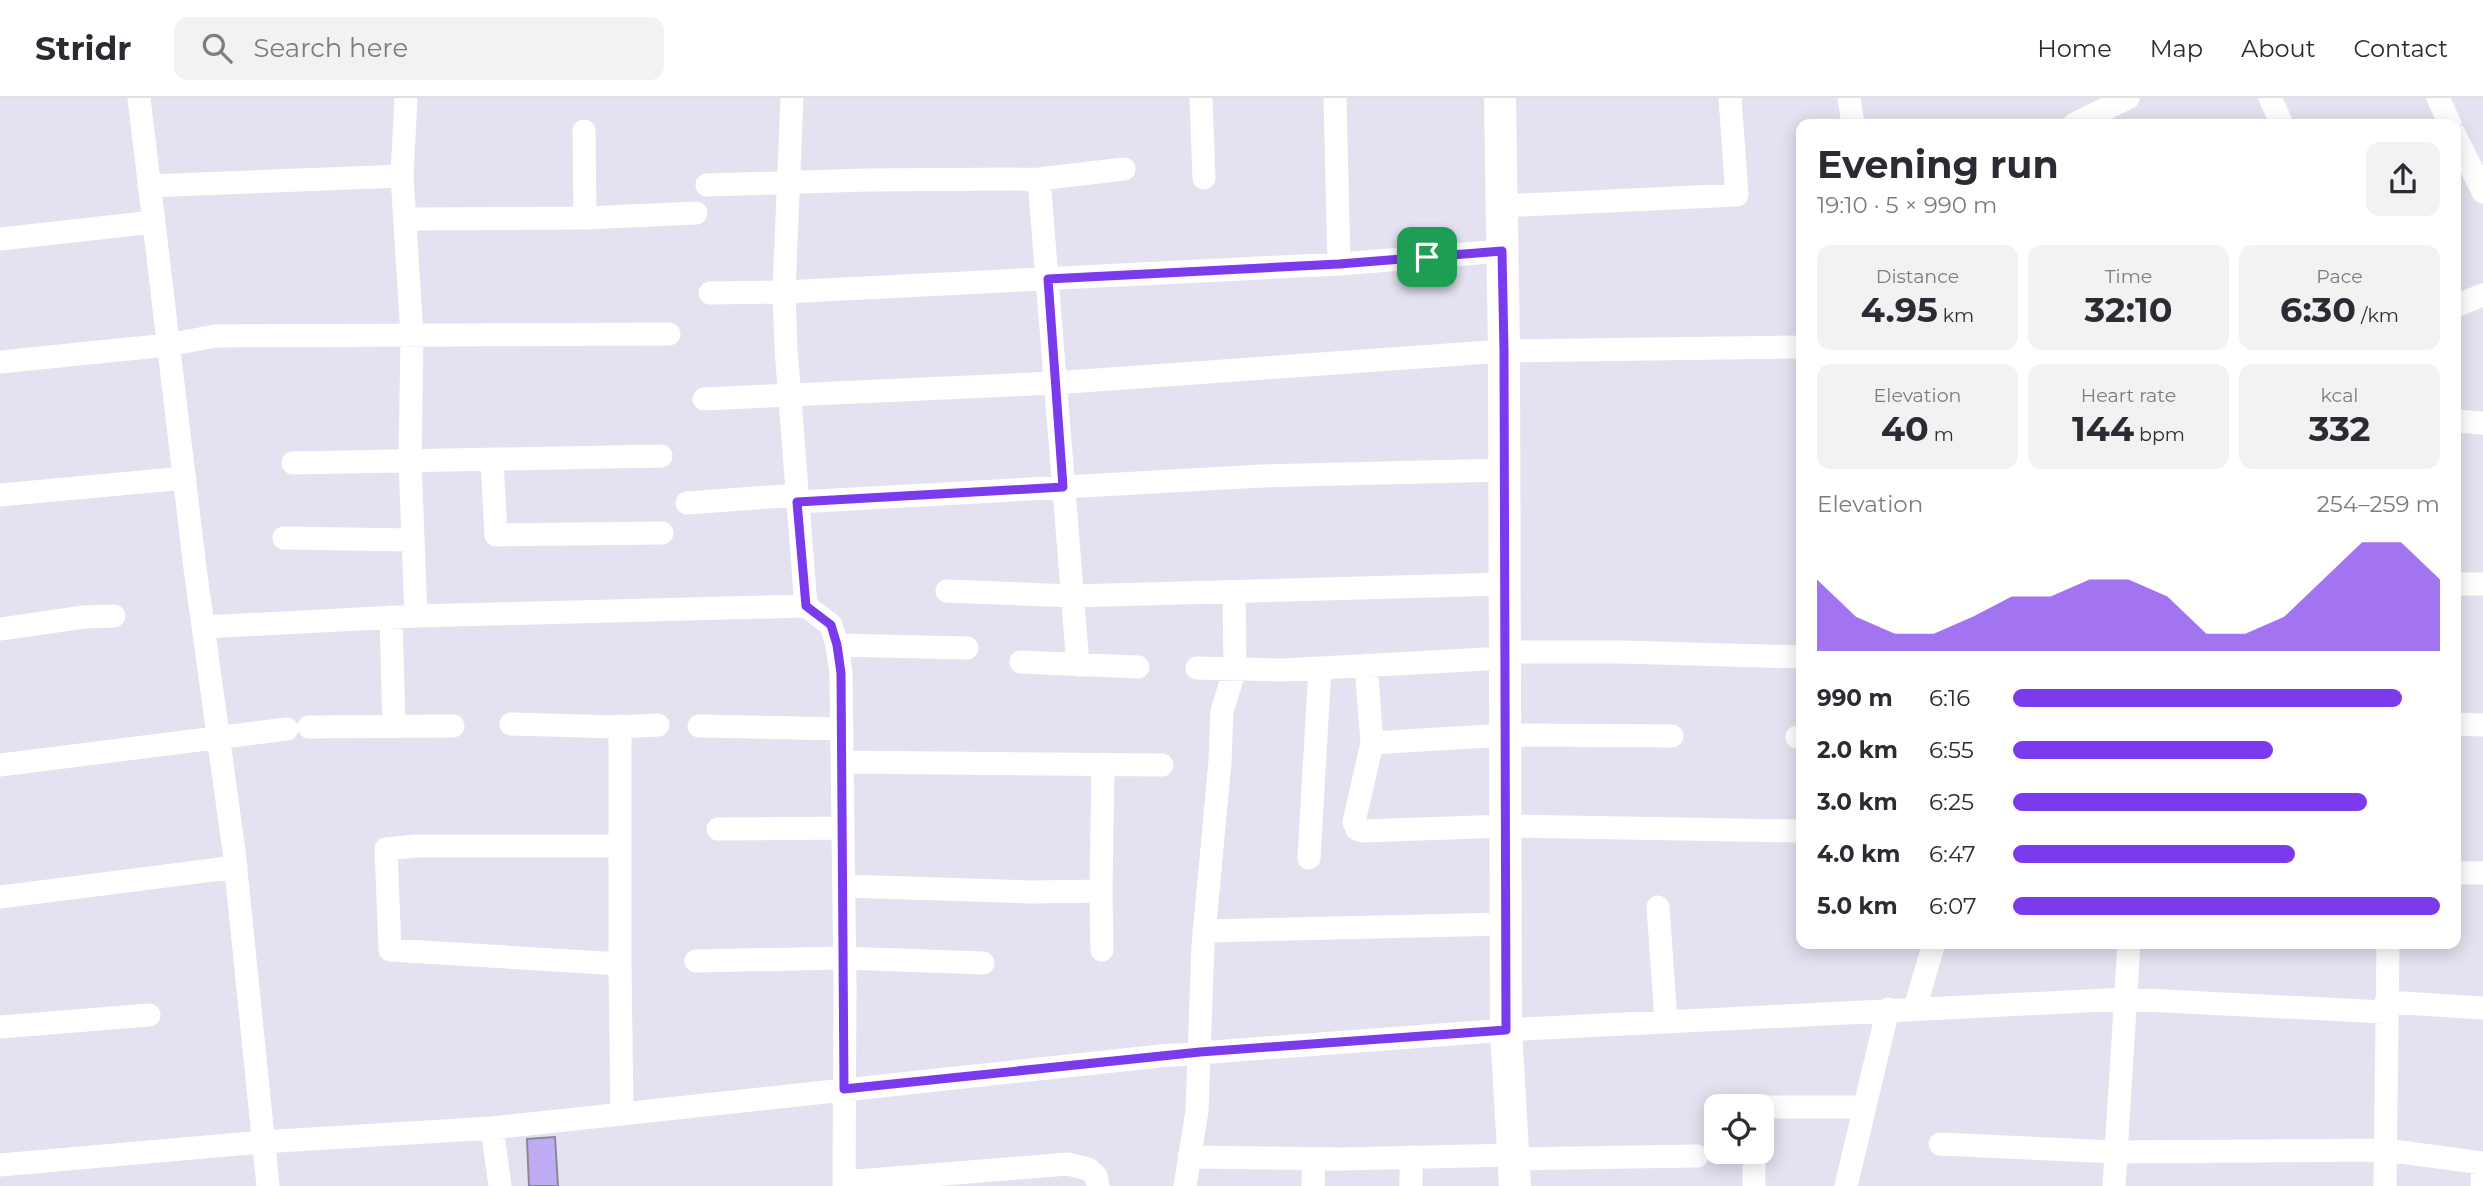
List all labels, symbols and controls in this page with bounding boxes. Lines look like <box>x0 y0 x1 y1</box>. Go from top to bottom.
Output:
search box <box>174 17 664 80</box>
text: Stridr <box>35 28 132 68</box>
icon: search <box>198 29 236 67</box>
text: Search here <box>254 32 408 64</box>
text: Home <box>2037 34 2112 63</box>
text: Map <box>2150 34 2203 63</box>
text: About <box>2241 34 2315 63</box>
text: Contact <box>2353 34 2448 63</box>
text: Evening run <box>1817 141 2059 188</box>
button: share <box>2366 142 2440 216</box>
text: 19:10 · 5 × 990 m <box>1817 191 1998 219</box>
pin <box>1397 227 1457 287</box>
icon: arrive <box>1408 238 1446 276</box>
text: Distance <box>1876 265 1959 288</box>
text: Time <box>2105 265 2152 288</box>
text: Pace <box>2316 265 2363 288</box>
text: 4.95 <box>1861 288 1938 331</box>
text: 32:10 <box>2085 288 2172 331</box>
text: 6:30 <box>2280 288 2356 331</box>
text: km <box>1938 304 1974 327</box>
text: /km <box>2356 304 2399 327</box>
text: Elevation <box>1874 384 1961 407</box>
text: Heart rate <box>2081 384 2176 407</box>
text: kcal <box>2321 384 2358 407</box>
text: 40 <box>1881 407 1929 450</box>
text: 144 <box>2072 407 2134 450</box>
text: 332 <box>2309 407 2370 450</box>
text: m <box>1929 423 1954 446</box>
text: bpm <box>2134 423 2185 446</box>
text: Elevation <box>1817 490 1923 518</box>
text: 254–259 m <box>2317 490 2440 518</box>
text: 990 m <box>1817 684 1893 712</box>
text: 6:16 <box>1929 684 1970 712</box>
text: 2.0 km <box>1817 736 1898 764</box>
text: 6:55 <box>1929 736 1974 764</box>
text: 3.0 km <box>1817 788 1898 816</box>
text: 6:25 <box>1929 788 1974 816</box>
text: 4.0 km <box>1817 840 1900 868</box>
text: 6:47 <box>1929 840 1976 868</box>
text: 5.0 km <box>1817 892 1898 920</box>
text: 6:07 <box>1929 892 1976 920</box>
map controls <box>1704 1094 1774 1164</box>
button: locate <box>1704 1094 1774 1164</box>

